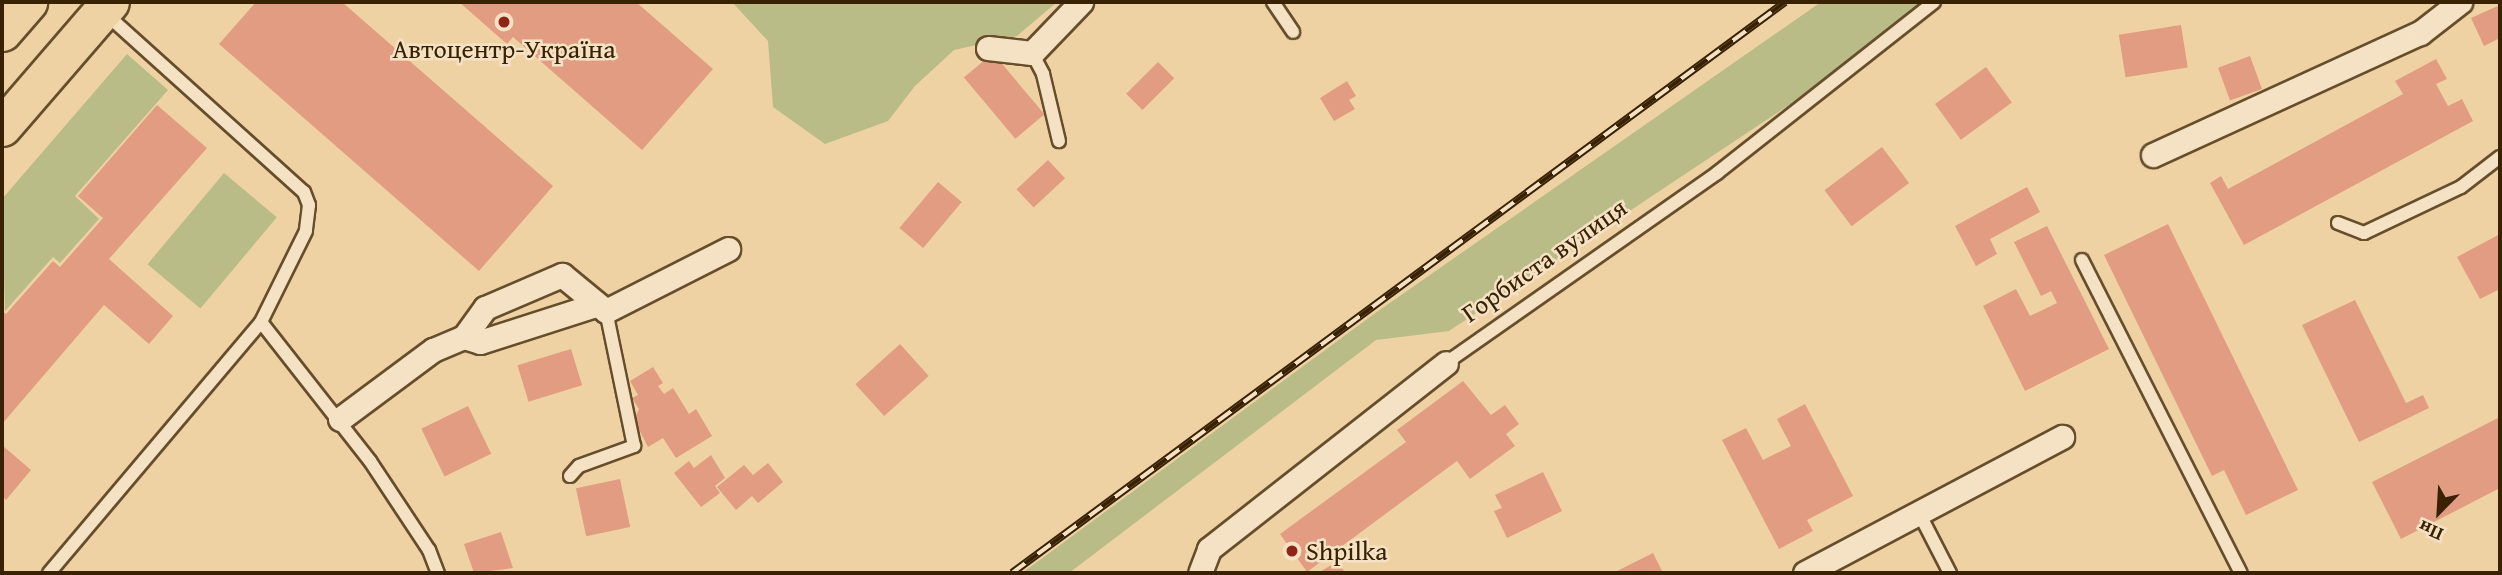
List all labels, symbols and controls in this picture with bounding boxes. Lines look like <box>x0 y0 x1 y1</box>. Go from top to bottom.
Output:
marker: Автоцентр-Україна <box>496 14 512 30</box>
place label: Автоцентр-Україна <box>392 33 616 65</box>
street label: Горбиста вулиця <box>1455 191 1633 329</box>
north arrow <box>2404 477 2474 547</box>
text: Пн <box>2414 513 2447 549</box>
place label: Shpilka <box>1306 535 1387 567</box>
marker: Shpilka <box>1284 543 1300 559</box>

